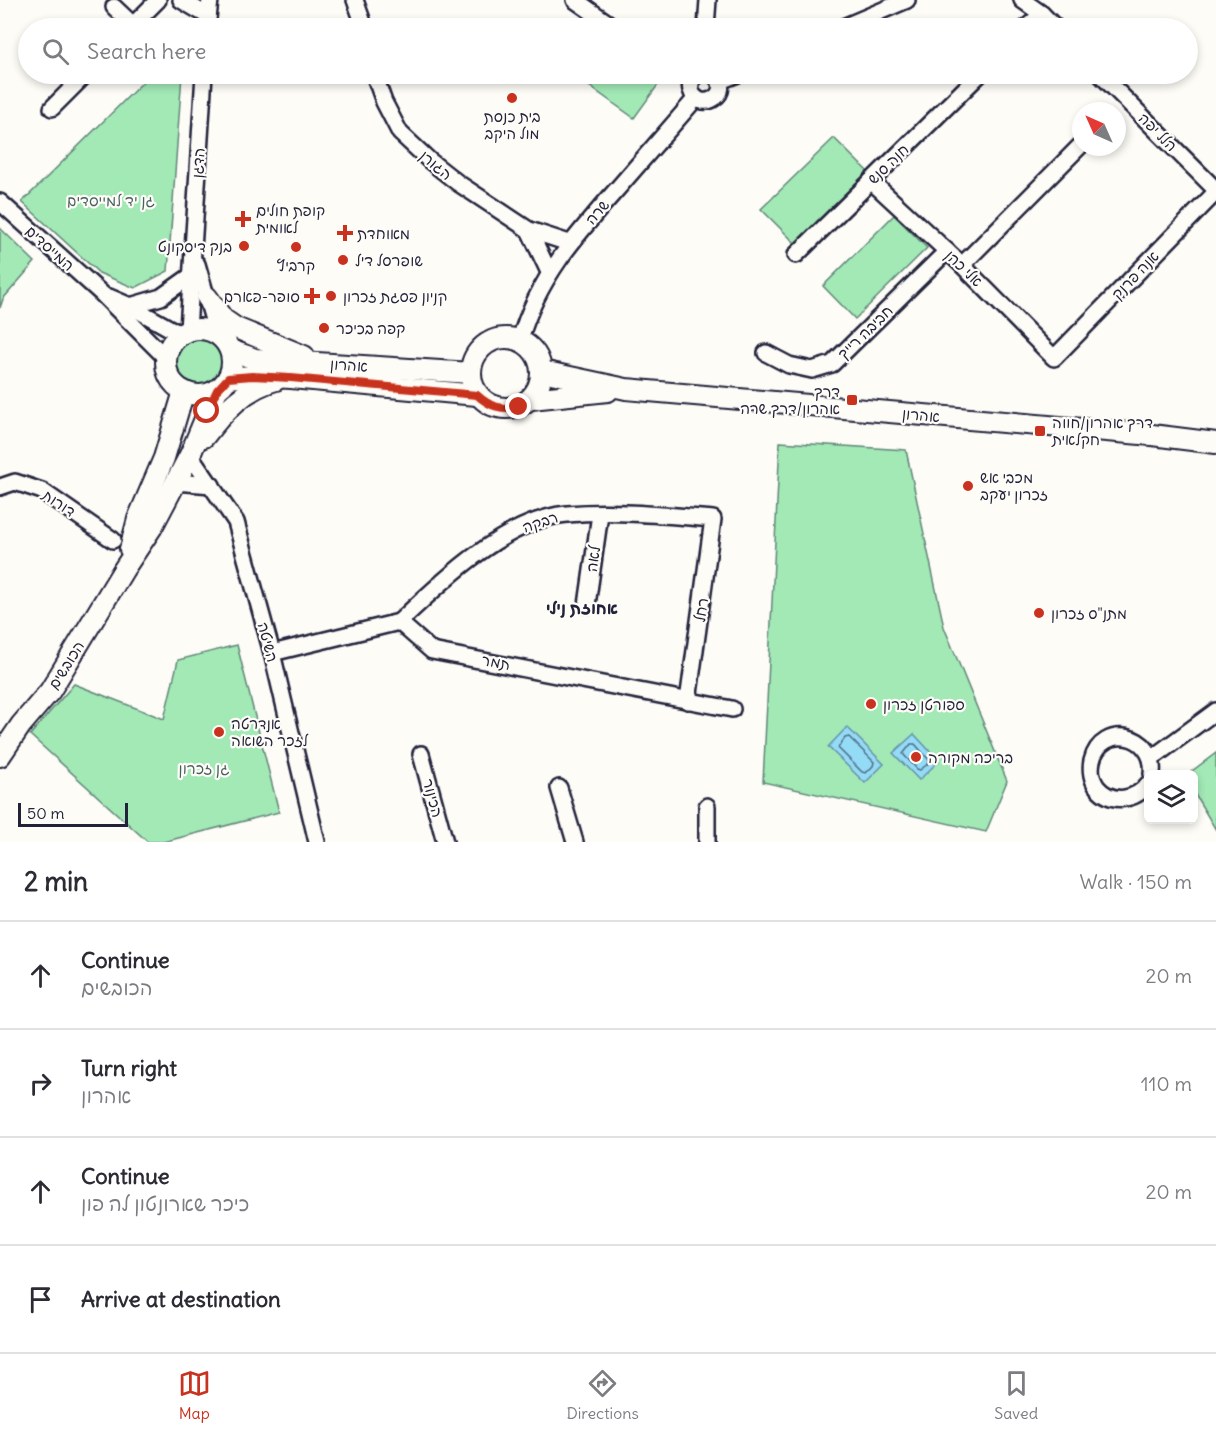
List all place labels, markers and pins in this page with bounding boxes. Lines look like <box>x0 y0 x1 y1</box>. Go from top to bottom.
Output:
marker: בית כנסת מול היקב <box>505 91 519 105</box>
place label: בית כנסת מול היקב <box>484 107 541 143</box>
place label: קופת חולים לאומית <box>255 201 325 237</box>
marker: קופת חולים לאומית <box>234 210 252 228</box>
place label: מאוחדת <box>357 224 410 243</box>
marker: מאוחדת <box>338 226 352 240</box>
place label: בנק דיסקונט <box>158 237 232 256</box>
marker: בנק דיסקונט <box>237 239 251 253</box>
marker: קרביץ <box>289 240 303 254</box>
place label: שופרסל דיל <box>355 251 423 270</box>
marker: שופרסל דיל <box>336 253 350 267</box>
place label: קרביץ <box>277 256 315 275</box>
place label: סופר-פארם <box>224 287 300 306</box>
place label: קניון פסגת זכרון <box>343 287 447 307</box>
marker: סופר-פארם <box>305 289 319 303</box>
marker: קניון פסגת זכרון <box>324 289 338 303</box>
place label: קפה בכיכר <box>336 319 405 338</box>
marker: קפה בכיכר <box>317 321 331 335</box>
place label: דרך אהרון/דרך שרה <box>740 382 840 419</box>
marker: דרך אהרון/דרך שרה <box>845 393 859 407</box>
place label: דרך אהרון/חווה חקלאית <box>1051 413 1153 449</box>
marker: דרך אהרון/חווה חקלאית <box>1033 424 1047 438</box>
place label: מכבי אש זכרון יעקב <box>980 468 1048 505</box>
marker: מכבי אש זכרון יעקב <box>961 479 975 493</box>
place label: מתנ"ס זכרון <box>1051 604 1127 624</box>
marker: מתנ"ס זכרון <box>1032 606 1046 620</box>
place label: ספורטן זכרון <box>883 695 965 715</box>
marker: ספורטן זכרון <box>864 697 878 711</box>
place label: אנדרטה לזכר השואה <box>231 714 309 750</box>
marker: אנדרטה לזכר השואה <box>212 725 226 739</box>
place label: בריכה מקורה <box>928 748 1013 767</box>
marker: בריכה מקורה <box>909 750 923 764</box>

